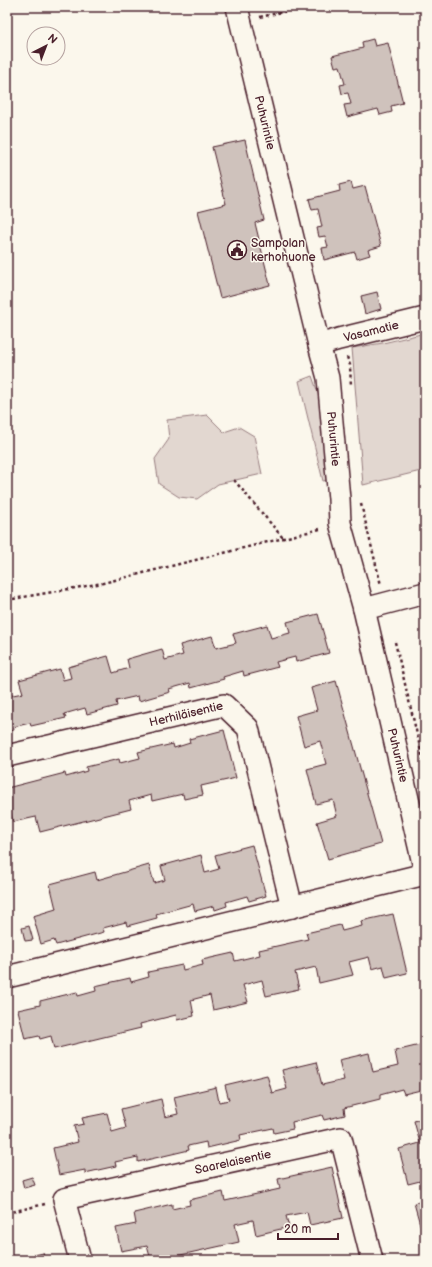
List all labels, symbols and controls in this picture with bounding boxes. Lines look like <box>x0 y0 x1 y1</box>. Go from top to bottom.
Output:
north arrow <box>26 26 66 66</box>
text: N <box>45 31 60 47</box>
street label: Puhurintie <box>251 94 279 151</box>
place label: Sampolan kerhohuone <box>251 236 316 265</box>
public building icon: Sampolan kerhohuone <box>226 239 248 261</box>
street label: Vasamatie <box>342 317 400 345</box>
street label: Puhurintie <box>324 411 343 467</box>
street label: Herhiläisentie <box>148 698 225 730</box>
street label: Puhurintie <box>384 727 411 784</box>
street label: Saarelaisentie <box>193 1146 272 1177</box>
scale bar <box>278 1215 338 1241</box>
text: 20 m <box>284 1222 311 1237</box>

